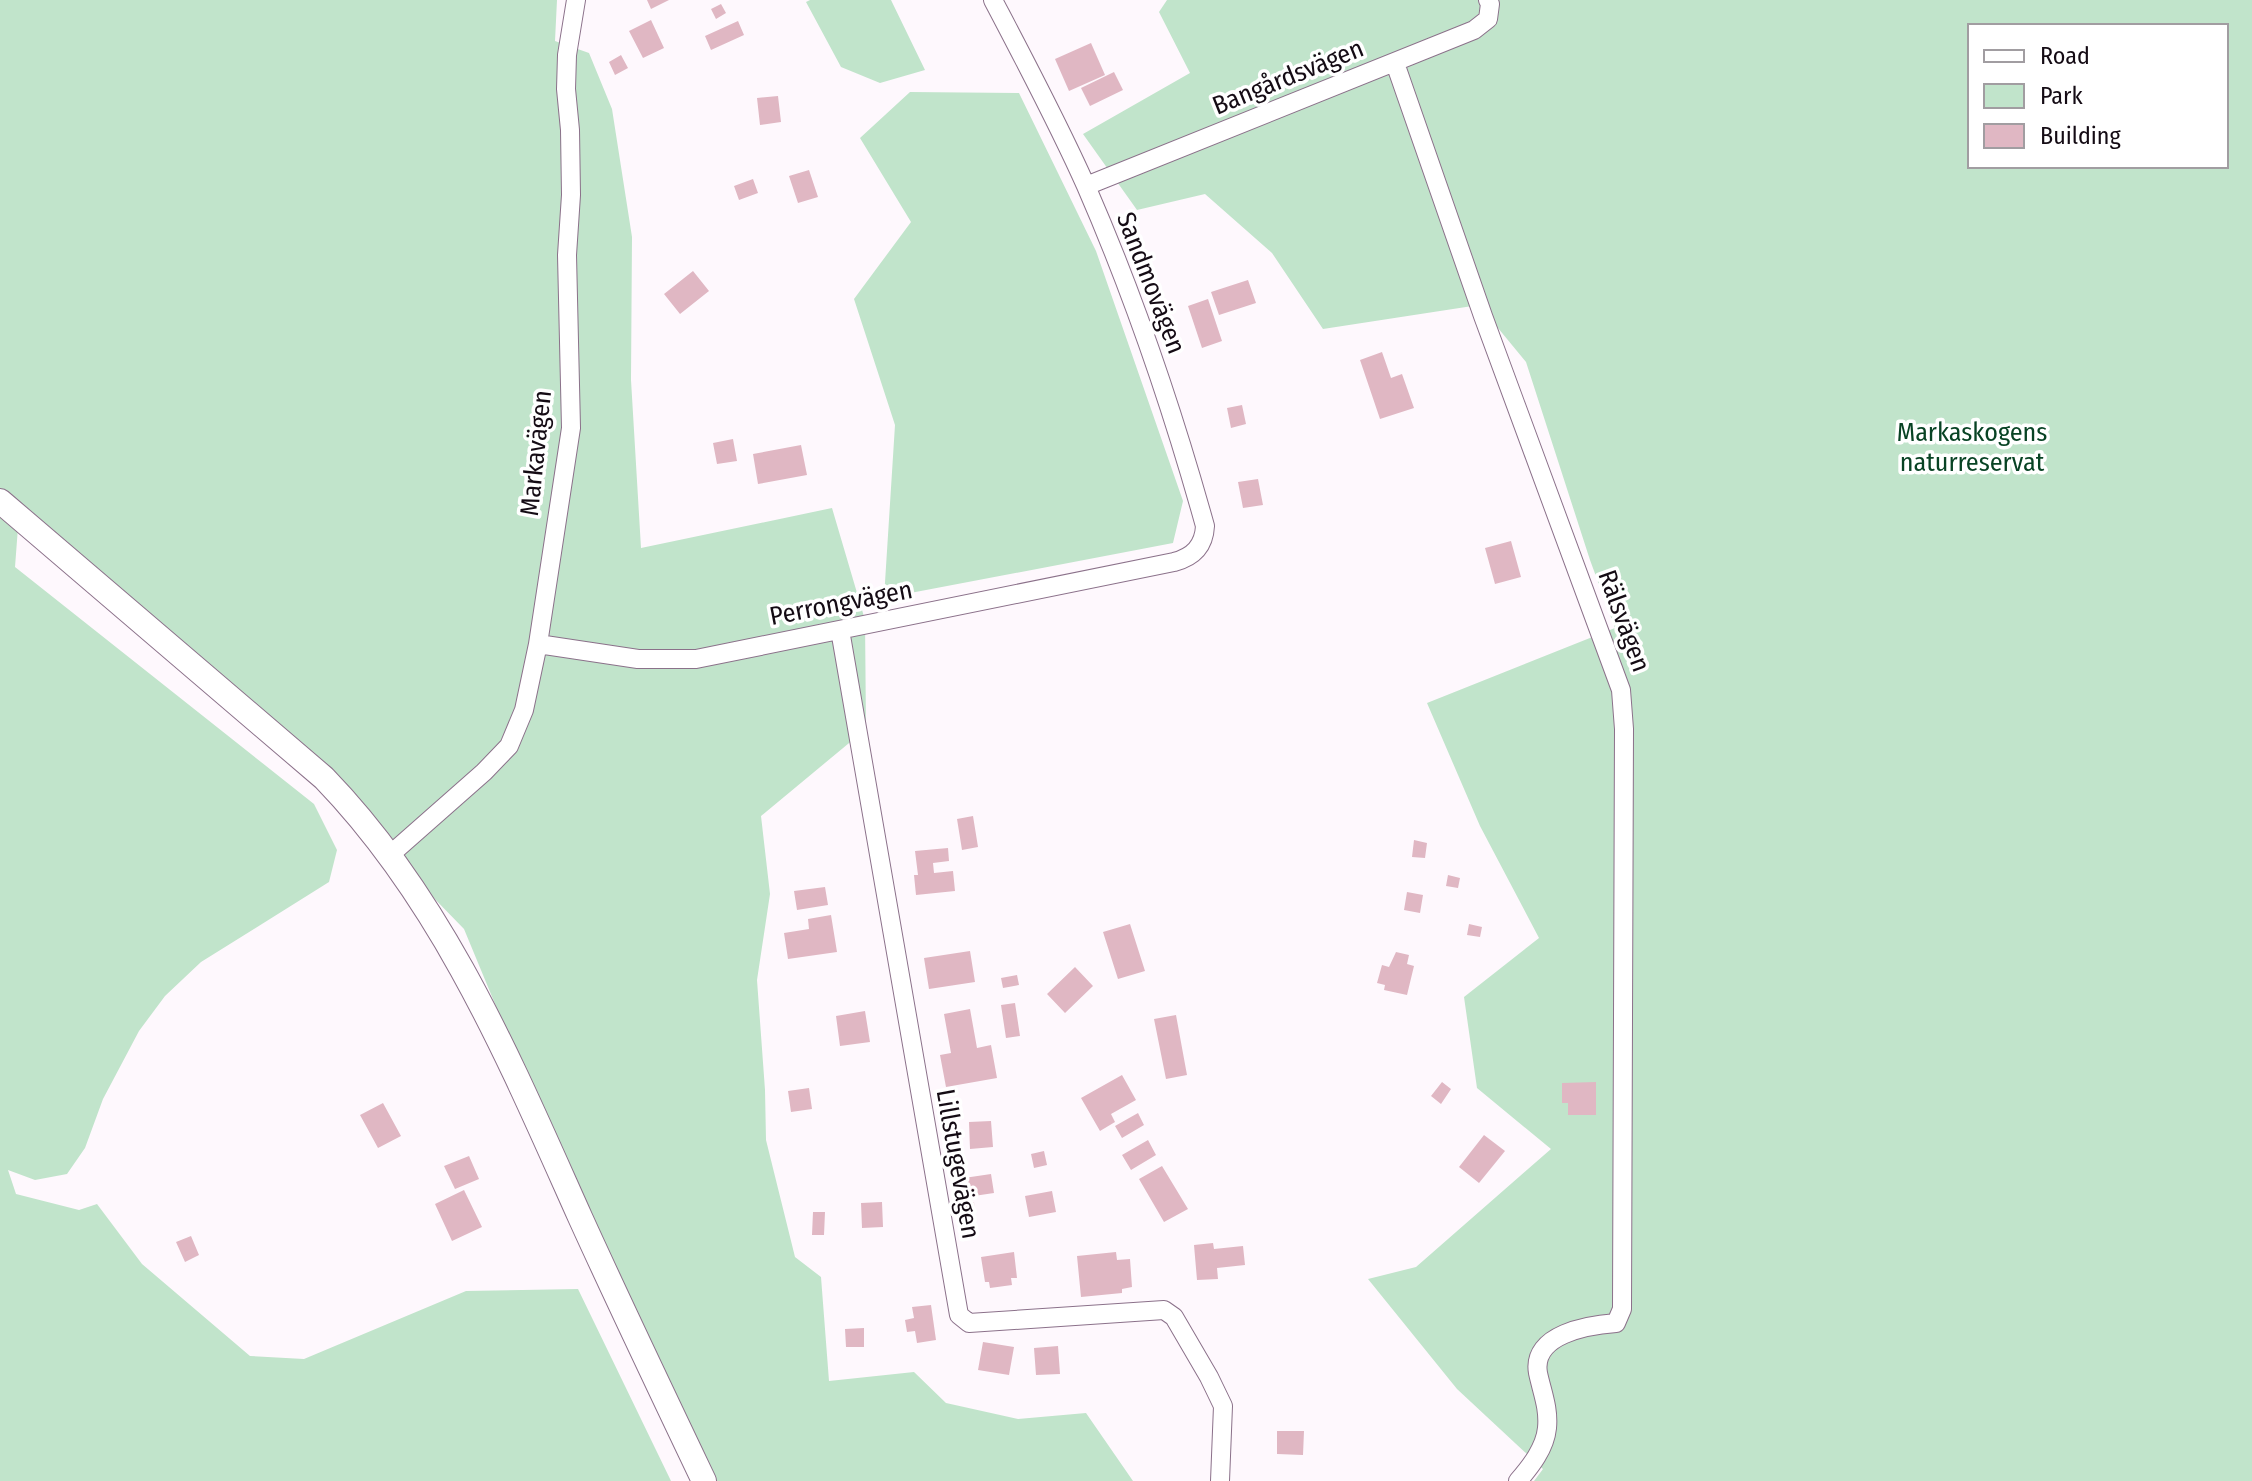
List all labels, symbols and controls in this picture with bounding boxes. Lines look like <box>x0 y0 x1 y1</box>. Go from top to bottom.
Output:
legend <box>1968 24 2228 168</box>
street label: Bangårdsvägen <box>1208 33 1368 121</box>
text: Road <box>2040 42 2090 70</box>
text: Park <box>2040 82 2083 110</box>
text: Building <box>2040 122 2122 150</box>
street label: Sandmovägen <box>1110 208 1192 358</box>
street label: Markavägen <box>514 389 558 517</box>
park label: Markaskogens naturreservat <box>1897 417 2047 478</box>
street label: Rälsvägen <box>1591 566 1657 676</box>
street label: Perrongvägen <box>767 574 915 632</box>
street label: Lillstugevägen <box>930 1087 986 1241</box>

